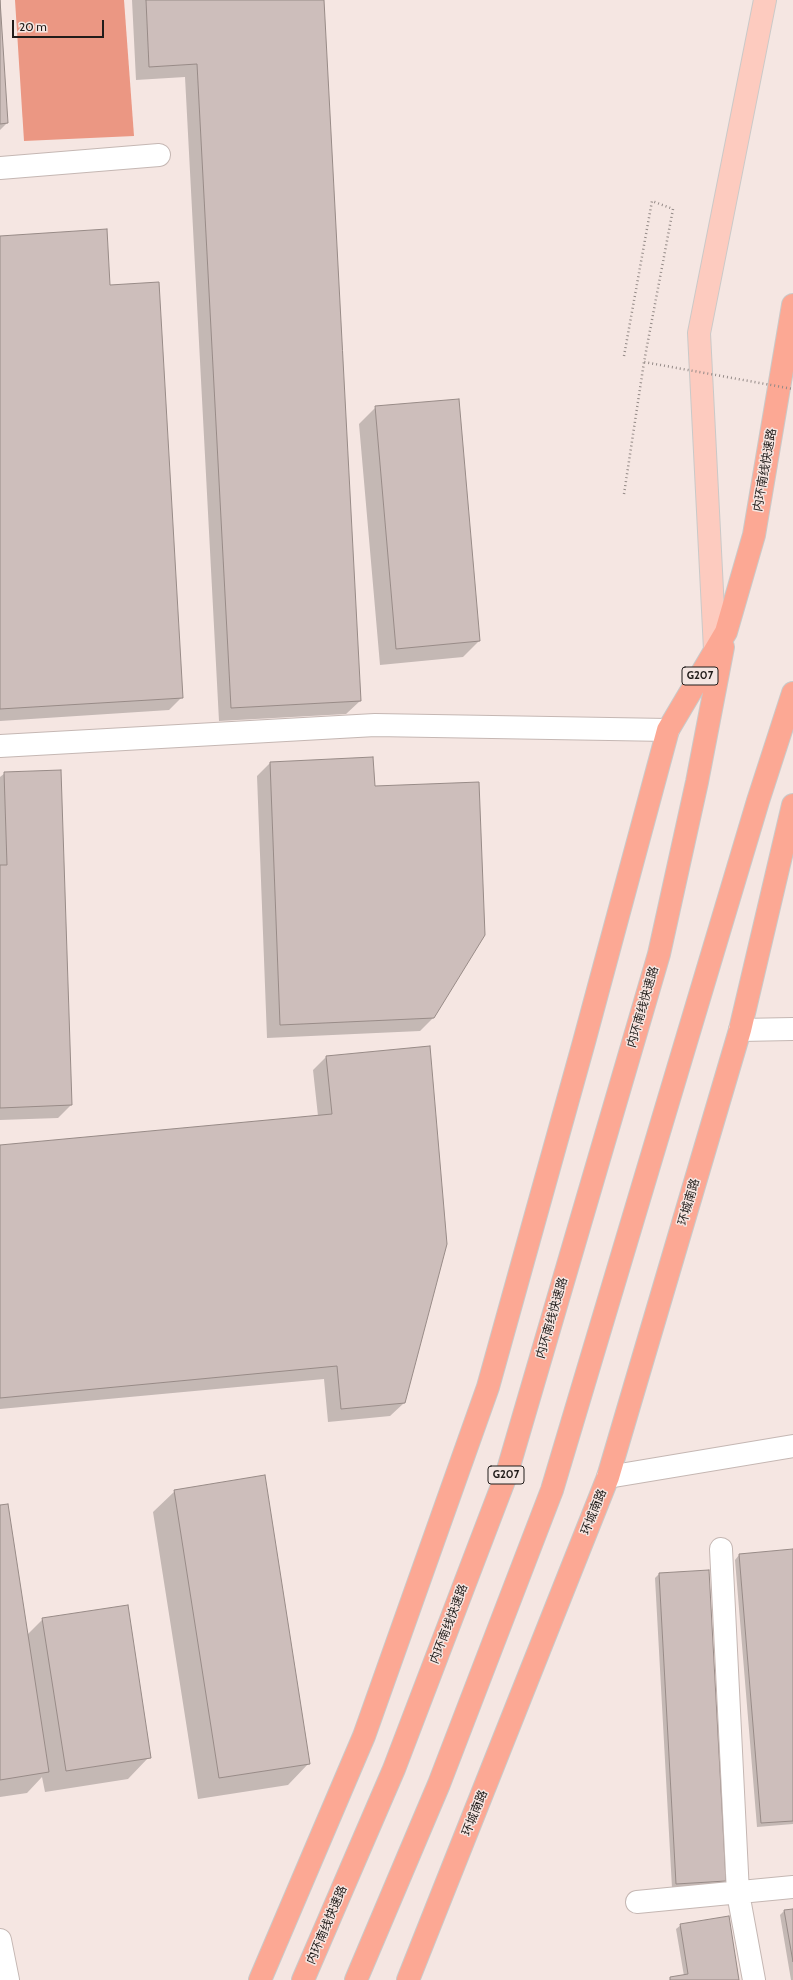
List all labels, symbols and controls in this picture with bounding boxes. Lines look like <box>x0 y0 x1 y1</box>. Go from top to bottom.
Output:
scale bar <box>14 12 106 38</box>
text: 20 m <box>19 19 47 34</box>
street label: 内环南线快速路 <box>751 427 779 513</box>
road number: G207 <box>682 667 718 685</box>
street label: 内环南线快速路 <box>625 965 661 1049</box>
street label: 环城南路 <box>675 1177 703 1227</box>
street label: 内环南线快速路 <box>534 1276 570 1360</box>
road number: G207 <box>488 1466 524 1484</box>
street label: 环城南路 <box>578 1487 610 1537</box>
street label: 内环南线快速路 <box>427 1582 471 1666</box>
street label: 环城南路 <box>459 1788 491 1838</box>
street label: 内环南线快速路 <box>304 1884 350 1966</box>

